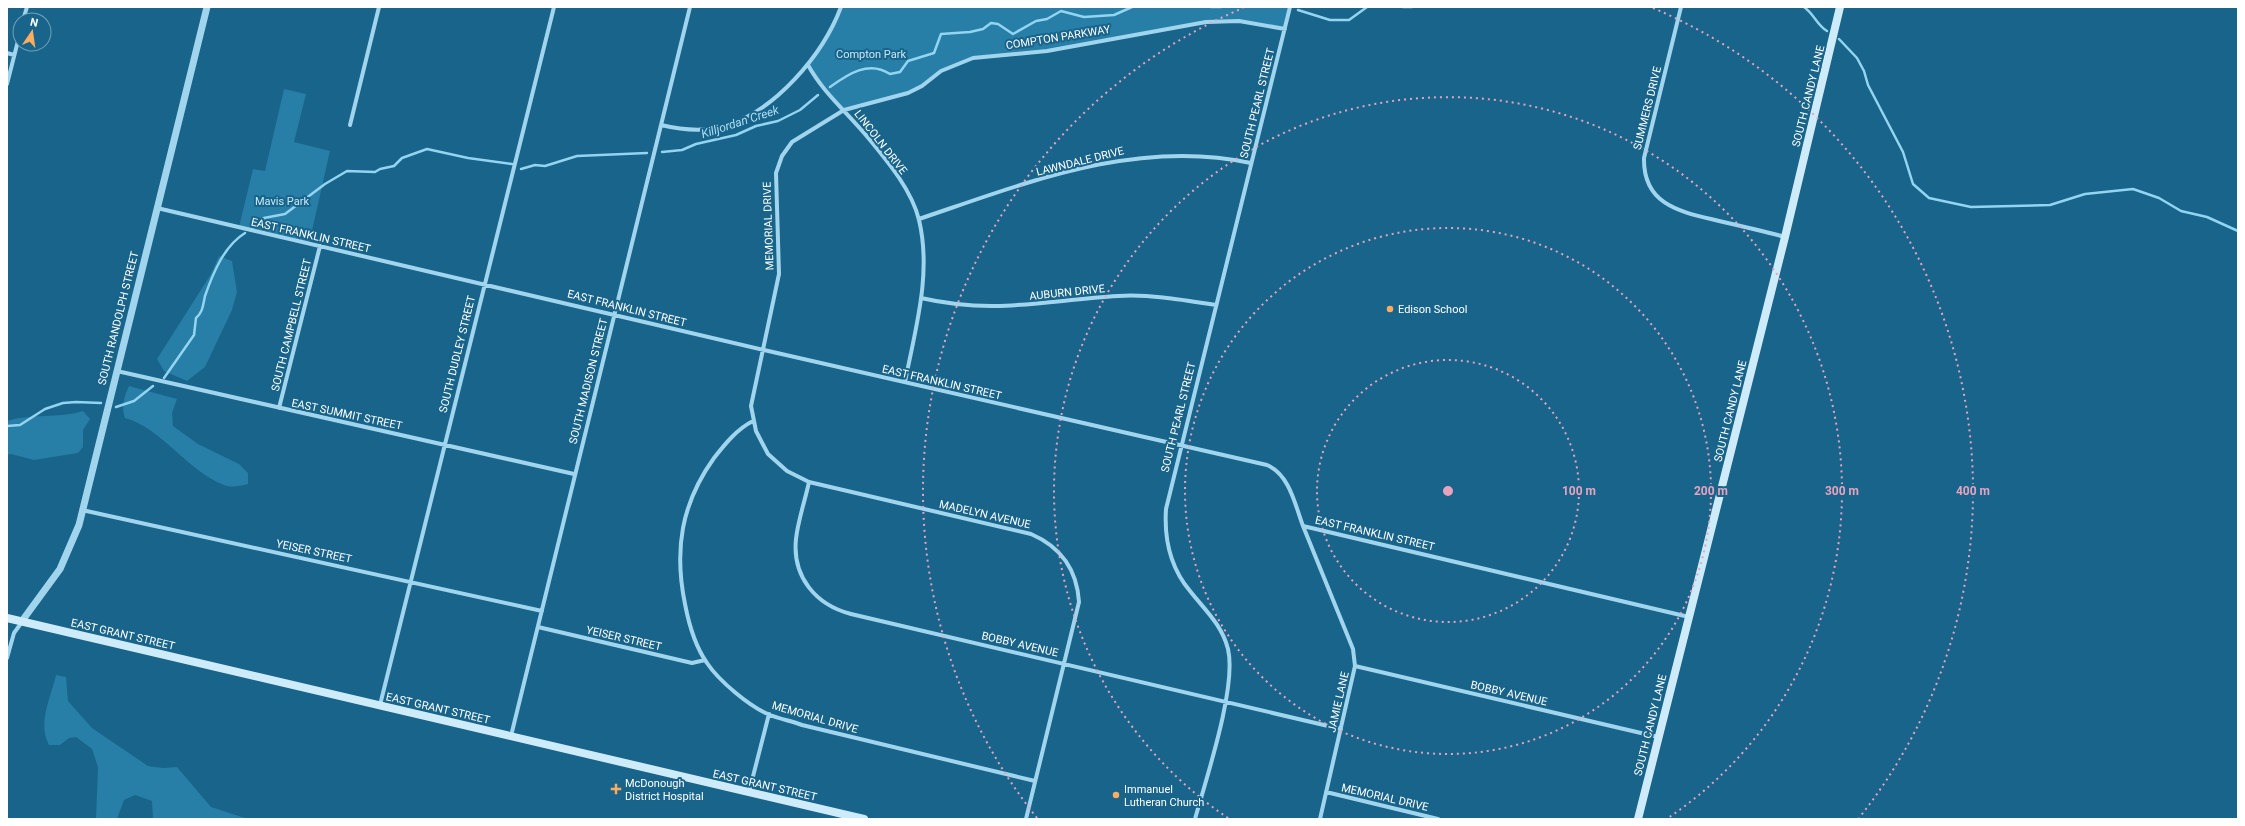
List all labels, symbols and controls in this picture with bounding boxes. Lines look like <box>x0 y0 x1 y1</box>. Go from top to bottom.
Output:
north arrow <box>12 12 52 52</box>
text: N <box>29 16 40 30</box>
street label: COMPTON PARKWAY <box>1005 23 1112 52</box>
street label: SOUTH CANDY LANE <box>1790 44 1827 148</box>
street label: SOUTH PEARL STREET <box>1237 46 1278 160</box>
park label: Compton Park <box>836 48 906 61</box>
street label: SUMMERS DRIVE <box>1631 65 1664 151</box>
water label: Killjordan Creek <box>699 102 782 141</box>
street label: LINCOLN DRIVE <box>851 107 910 177</box>
street label: LAWNDALE DRIVE <box>1035 144 1125 179</box>
street label: MEMORIAL DRIVE <box>760 181 777 271</box>
park label: Mavis Park <box>255 195 309 208</box>
street label: EAST FRANKLIN STREET <box>250 215 372 256</box>
street label: SOUTH RANDOLPH STREET <box>96 249 142 386</box>
street label: SOUTH CAMPBELL STREET <box>269 257 314 393</box>
street label: AUBURN DRIVE <box>1029 282 1105 303</box>
street label: EAST FRANKLIN STREET <box>566 287 688 330</box>
street label: SOUTH DUDLEY STREET <box>437 294 478 414</box>
place label: Edison School <box>1398 303 1467 316</box>
marker: Edison School <box>1385 304 1395 314</box>
street label: SOUTH MADISON STREET <box>567 316 611 445</box>
street label: SOUTH CANDY LANE <box>1712 359 1749 463</box>
street label: SOUTH PEARL STREET <box>1158 360 1199 474</box>
street label: EAST FRANKLIN STREET <box>881 362 1003 403</box>
street label: EAST SUMMIT STREET <box>290 396 404 433</box>
centre of rings <box>1441 484 1455 498</box>
text: 100 m <box>1562 484 1596 498</box>
text: 200 m <box>1694 484 1728 498</box>
text: 300 m <box>1825 484 1859 498</box>
text: 400 m <box>1956 484 1990 498</box>
street label: MADELYN AVENUE <box>938 498 1032 531</box>
street label: EAST FRANKLIN STREET <box>1314 513 1436 554</box>
street label: YEISER STREET <box>275 537 353 566</box>
street label: EAST GRANT STREET <box>70 616 177 653</box>
street label: YEISER STREET <box>585 623 663 654</box>
street label: BOBBY AVENUE <box>980 629 1060 660</box>
street label: JAMIE LANE <box>1325 670 1352 734</box>
street label: SOUTH CANDY LANE <box>1632 673 1669 777</box>
street label: BOBBY AVENUE <box>1469 678 1549 709</box>
street label: EAST GRANT STREET <box>385 690 492 727</box>
street label: MEMORIAL DRIVE <box>770 699 859 736</box>
street label: EAST GRANT STREET <box>712 767 819 804</box>
place label: McDonough District Hospital <box>625 777 704 803</box>
street label: MEMORIAL DRIVE <box>1340 781 1430 814</box>
marker: McDonough District Hospital <box>610 783 622 795</box>
place label: Immanuel Lutheran Church <box>1124 783 1204 809</box>
marker: Immanuel Lutheran Church <box>1111 790 1121 800</box>

